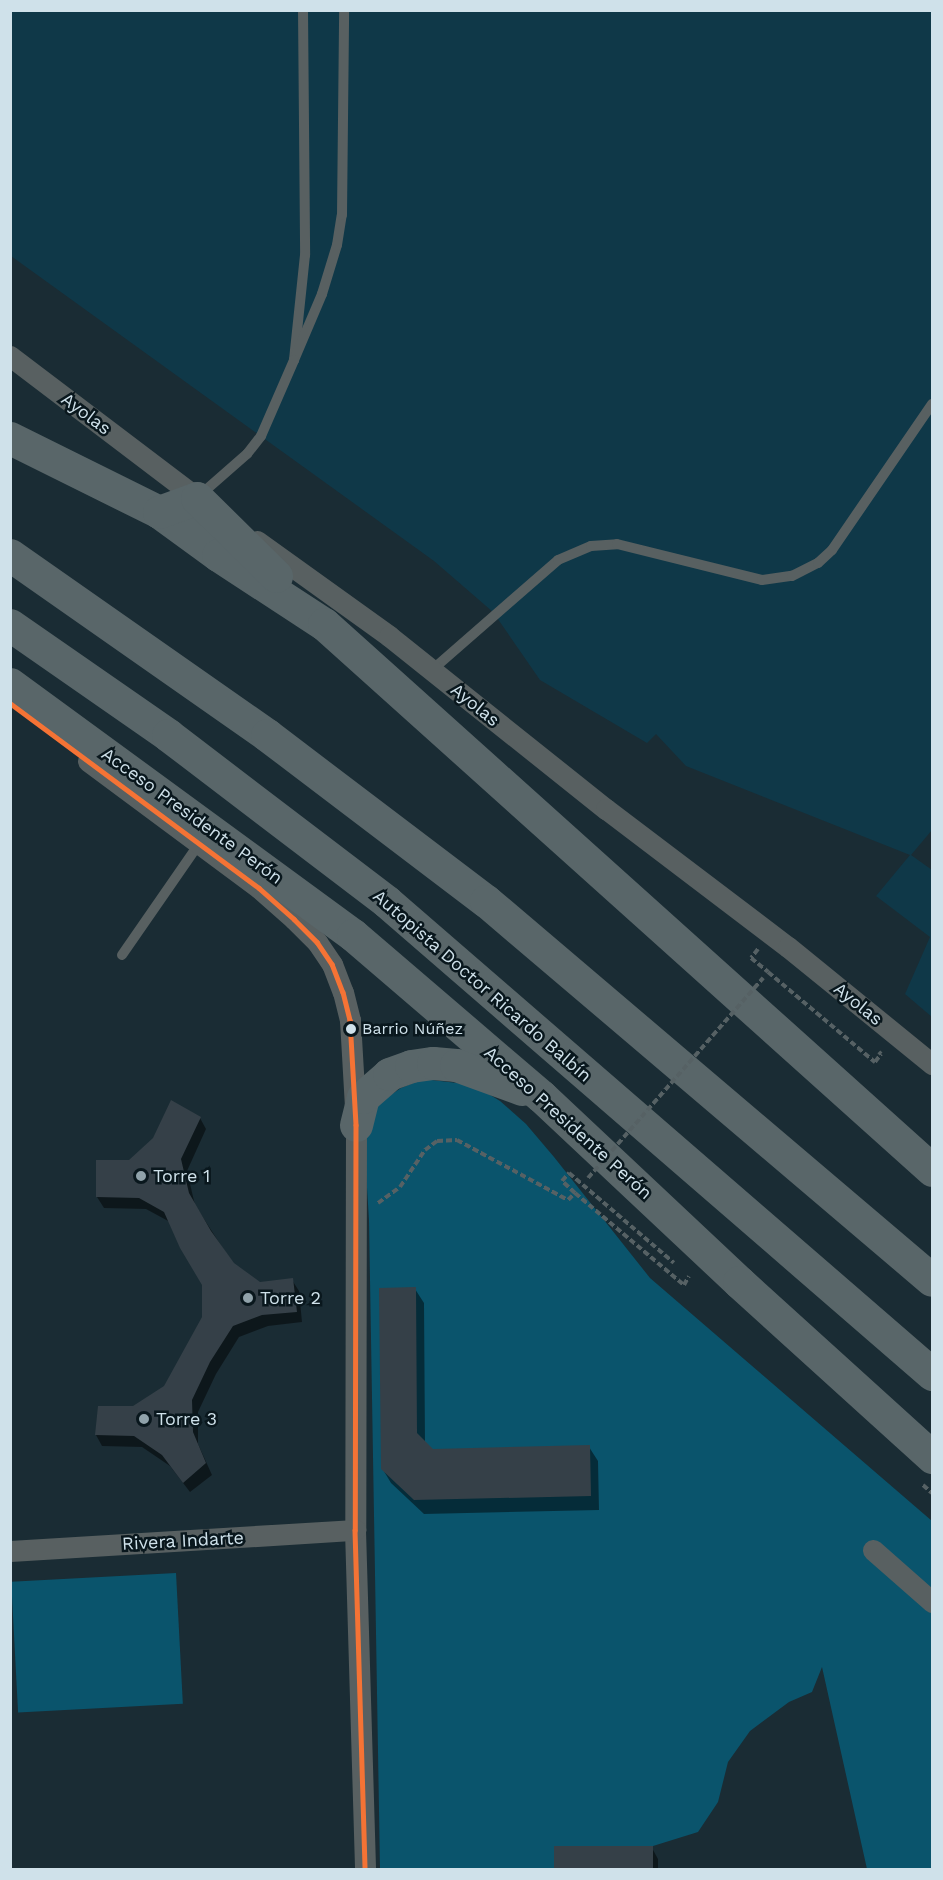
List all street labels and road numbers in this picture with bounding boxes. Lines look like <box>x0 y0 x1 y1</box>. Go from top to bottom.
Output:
street label: Ayolas <box>57 388 115 440</box>
street label: Ayolas <box>446 679 504 731</box>
street label: Acceso Presidente Perón <box>97 743 287 889</box>
street label: Autopista Doctor Ricardo Balbín <box>368 885 596 1087</box>
street label: Ayolas <box>829 978 887 1030</box>
street label: Acceso Presidente Perón <box>480 1042 656 1204</box>
street label: Rivera Indarte <box>121 1527 245 1555</box>

